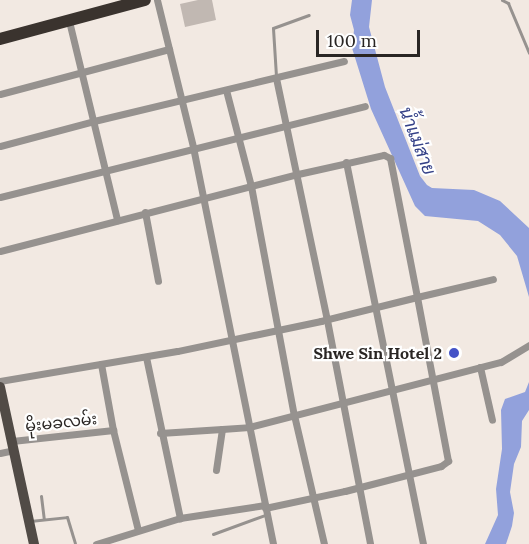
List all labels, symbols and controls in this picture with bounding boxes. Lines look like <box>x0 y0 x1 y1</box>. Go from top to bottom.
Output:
scale bar <box>319 18 422 56</box>
text: 100 m <box>327 29 377 52</box>
water label: น้ำแม่สาย <box>394 104 440 178</box>
place label: Shwe Sin Hotel 2 <box>314 343 442 363</box>
marker: Shwe Sin Hotel 2 <box>447 346 461 360</box>
street label: မိုးမခလမ်း <box>24 409 98 435</box>

